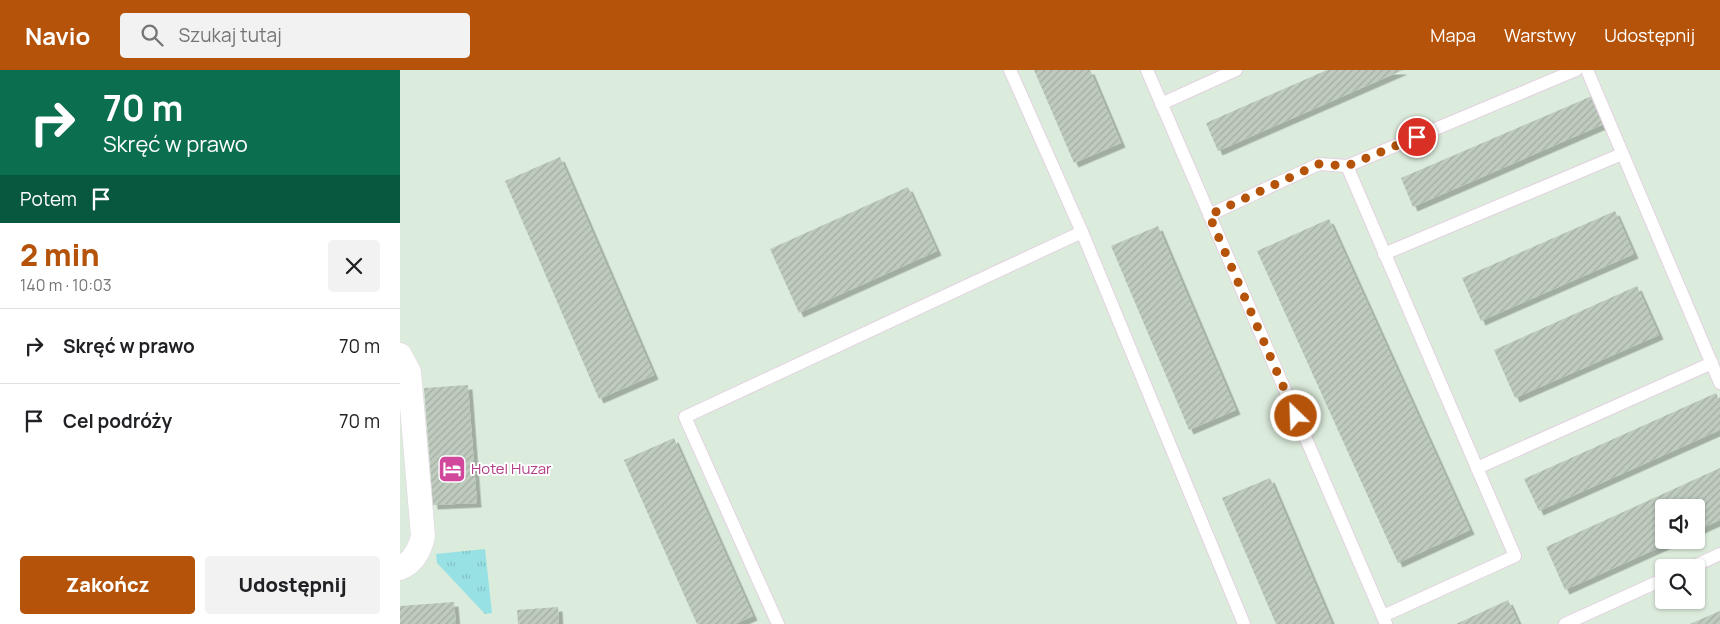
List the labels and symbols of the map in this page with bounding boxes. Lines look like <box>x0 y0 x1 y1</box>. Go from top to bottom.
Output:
pin <box>1396 116 1438 158</box>
position arrow <box>1269 389 1321 441</box>
hotel icon: Hotel Huzar <box>437 454 467 484</box>
place label: Hotel Huzar <box>471 458 552 479</box>

